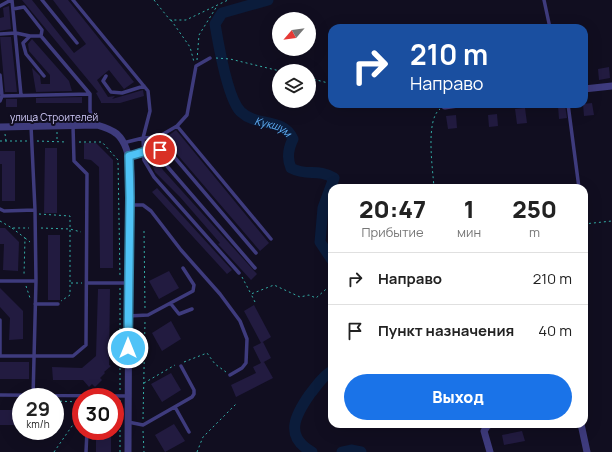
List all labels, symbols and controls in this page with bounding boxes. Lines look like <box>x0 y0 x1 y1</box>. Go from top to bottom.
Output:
north arrow <box>272 12 316 56</box>
map controls <box>272 12 316 108</box>
text: 210 m <box>410 35 488 73</box>
icon: right <box>344 40 396 92</box>
button: layers <box>272 64 316 108</box>
text: Направо <box>410 71 484 95</box>
street label: улица Строителей <box>10 110 98 124</box>
water label: Кукшум <box>253 112 297 140</box>
pin <box>143 133 177 167</box>
icon: arrive <box>149 139 171 161</box>
text: 20:47 <box>359 192 426 225</box>
text: 1 <box>464 192 475 225</box>
text: 250 <box>512 192 557 225</box>
text: Прибытие <box>362 223 424 241</box>
text: мин <box>457 223 481 241</box>
text: m <box>529 223 540 241</box>
icon: right <box>344 268 366 290</box>
text: Направо <box>378 268 442 289</box>
text: 210 m <box>533 268 572 289</box>
icon: arrive <box>344 320 366 342</box>
text: Пункт назначения <box>378 320 514 341</box>
text: 40 m <box>538 320 572 341</box>
position arrow <box>107 327 149 369</box>
button: Выход <box>344 374 572 420</box>
speed limit sign: 30 <box>72 388 124 440</box>
text: 29 <box>26 395 50 422</box>
text: km/h <box>26 417 50 431</box>

